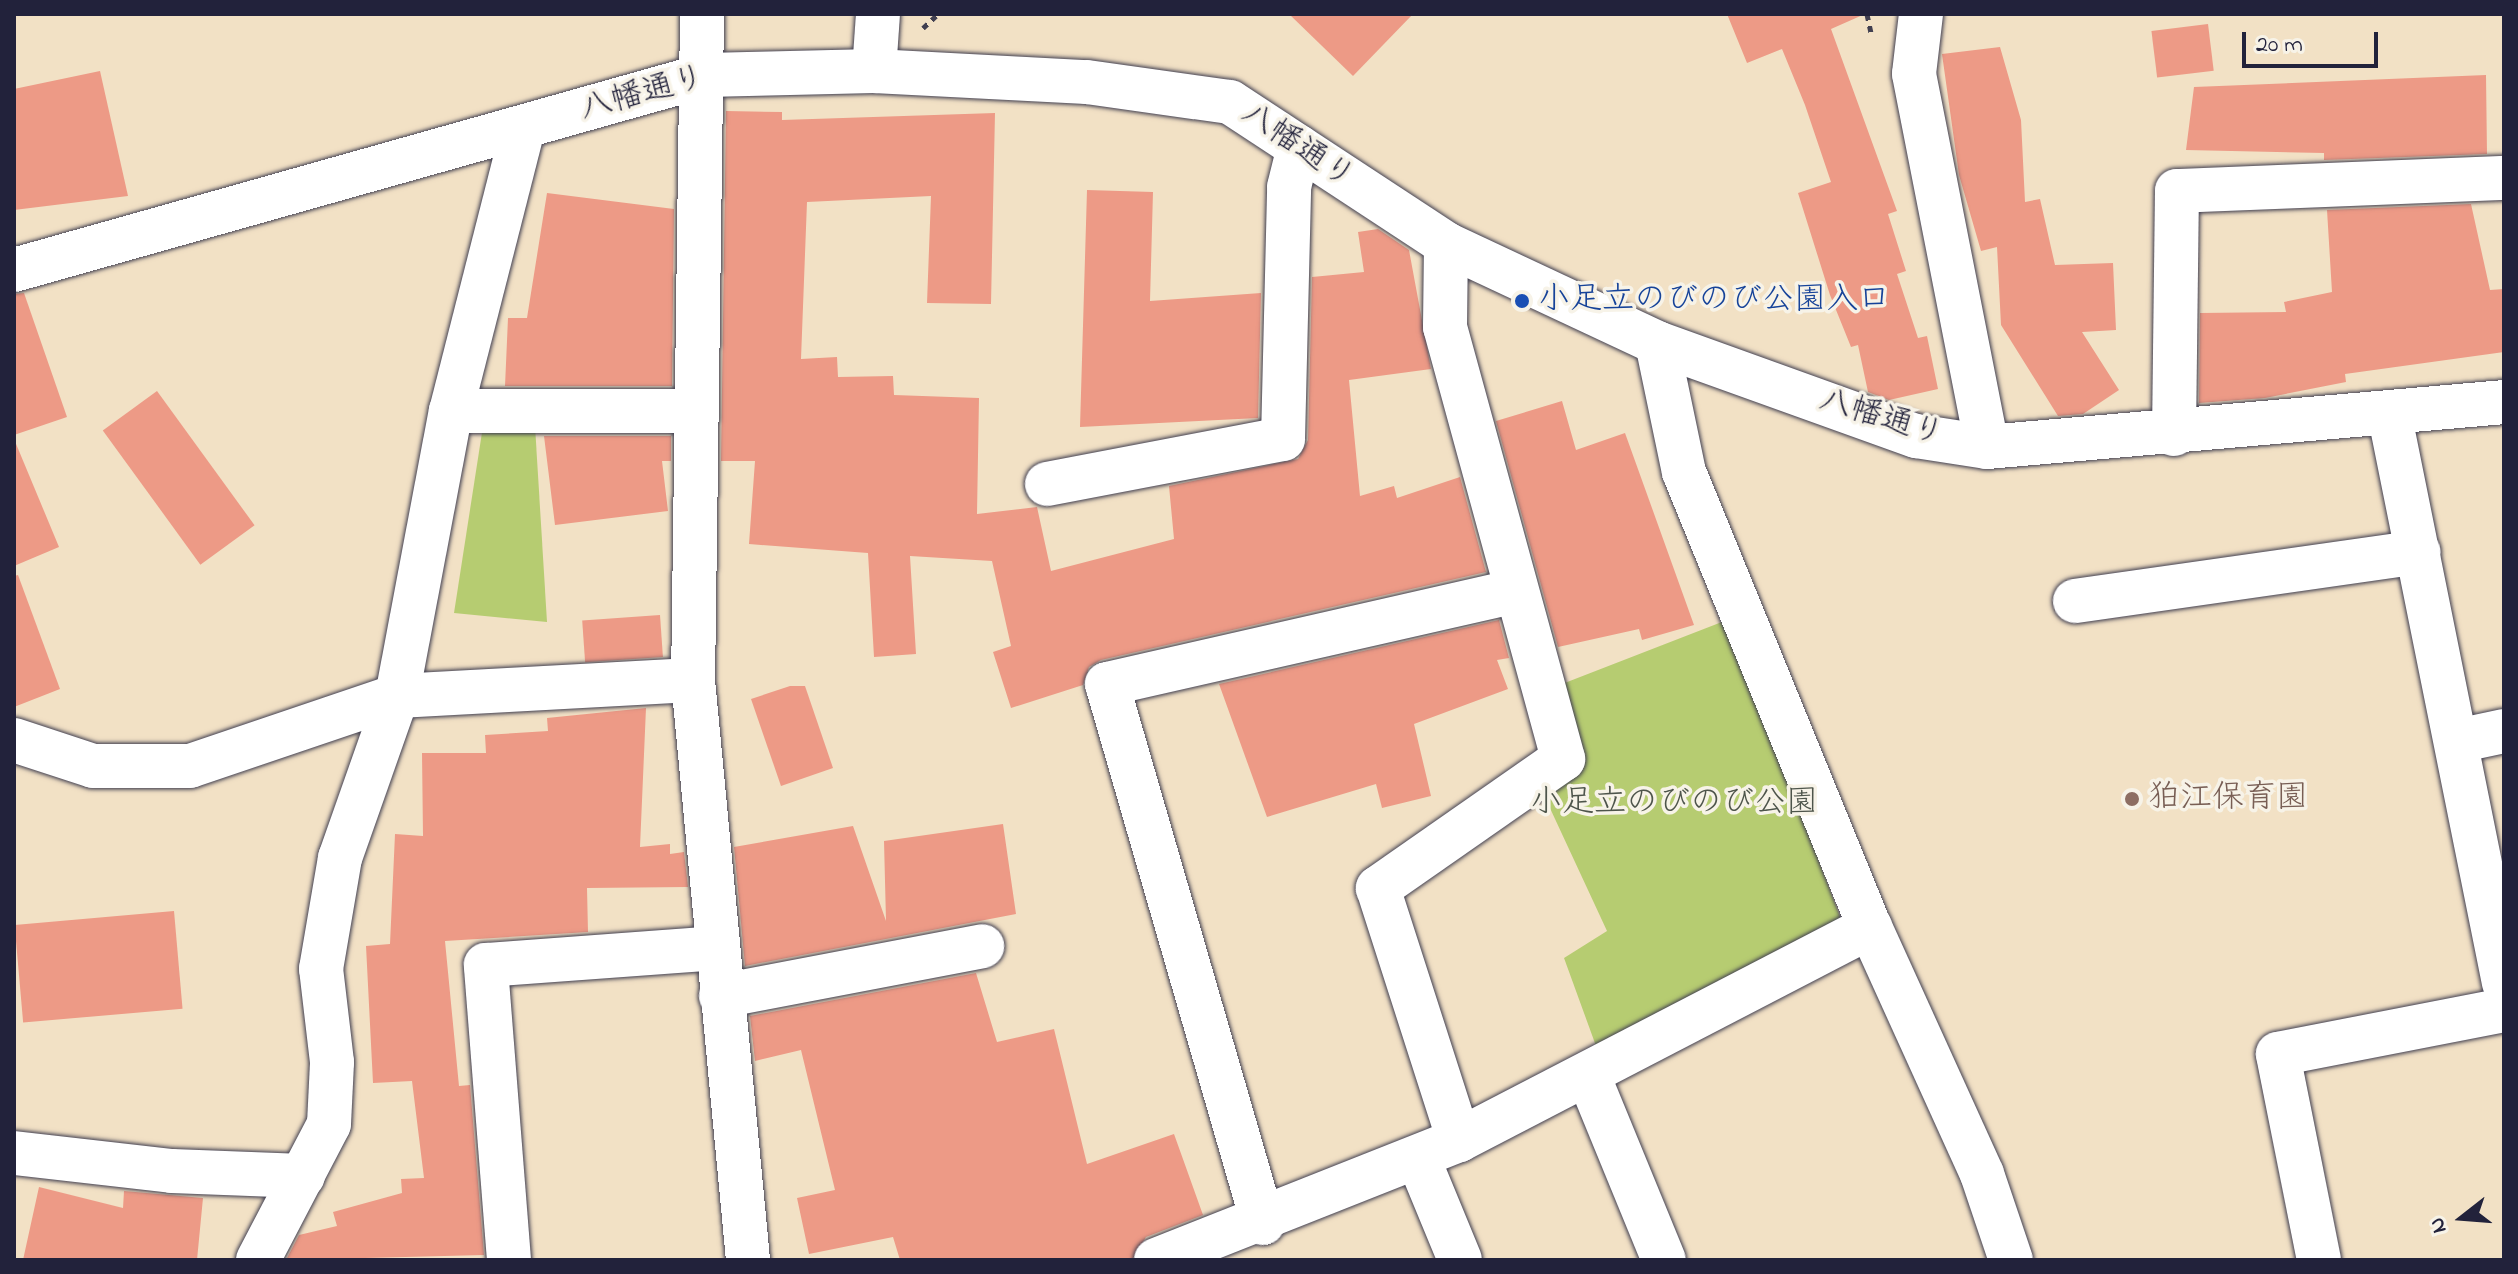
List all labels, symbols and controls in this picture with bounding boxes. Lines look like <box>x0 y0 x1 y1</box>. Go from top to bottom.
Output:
scale bar <box>2246 16 2382 66</box>
text: 20 m <box>2256 28 2303 63</box>
street label: 八幡通り <box>576 60 710 130</box>
street label: 八幡通り <box>1233 95 1361 199</box>
place label: 小足立のびのび公園入口 <box>1538 282 1890 320</box>
marker: 小足立のびのび公園入口 <box>1513 292 1531 310</box>
street label: 八幡通り <box>1814 382 1948 456</box>
place label: 狛江保育園 <box>2148 780 2308 818</box>
park label: 小足立のびのび公園 <box>1530 785 1818 823</box>
marker: 狛江保育園 <box>2123 790 2141 808</box>
north arrow <box>2422 1178 2502 1258</box>
text: N <box>2422 1213 2457 1237</box>

